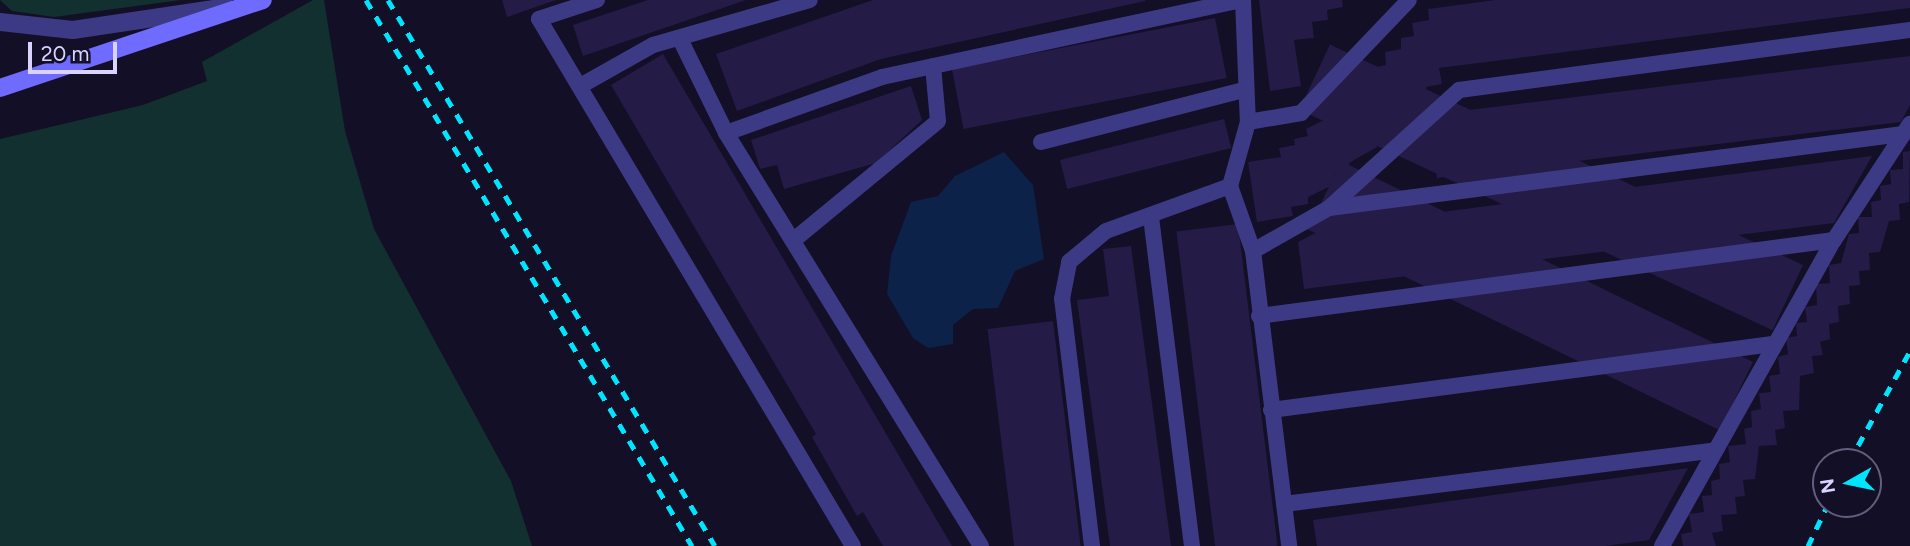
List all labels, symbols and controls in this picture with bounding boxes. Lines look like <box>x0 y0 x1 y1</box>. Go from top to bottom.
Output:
scale bar <box>32 28 121 72</box>
text: 20 m <box>41 41 89 66</box>
north arrow <box>1812 448 1882 518</box>
text: N <box>1815 477 1840 495</box>

